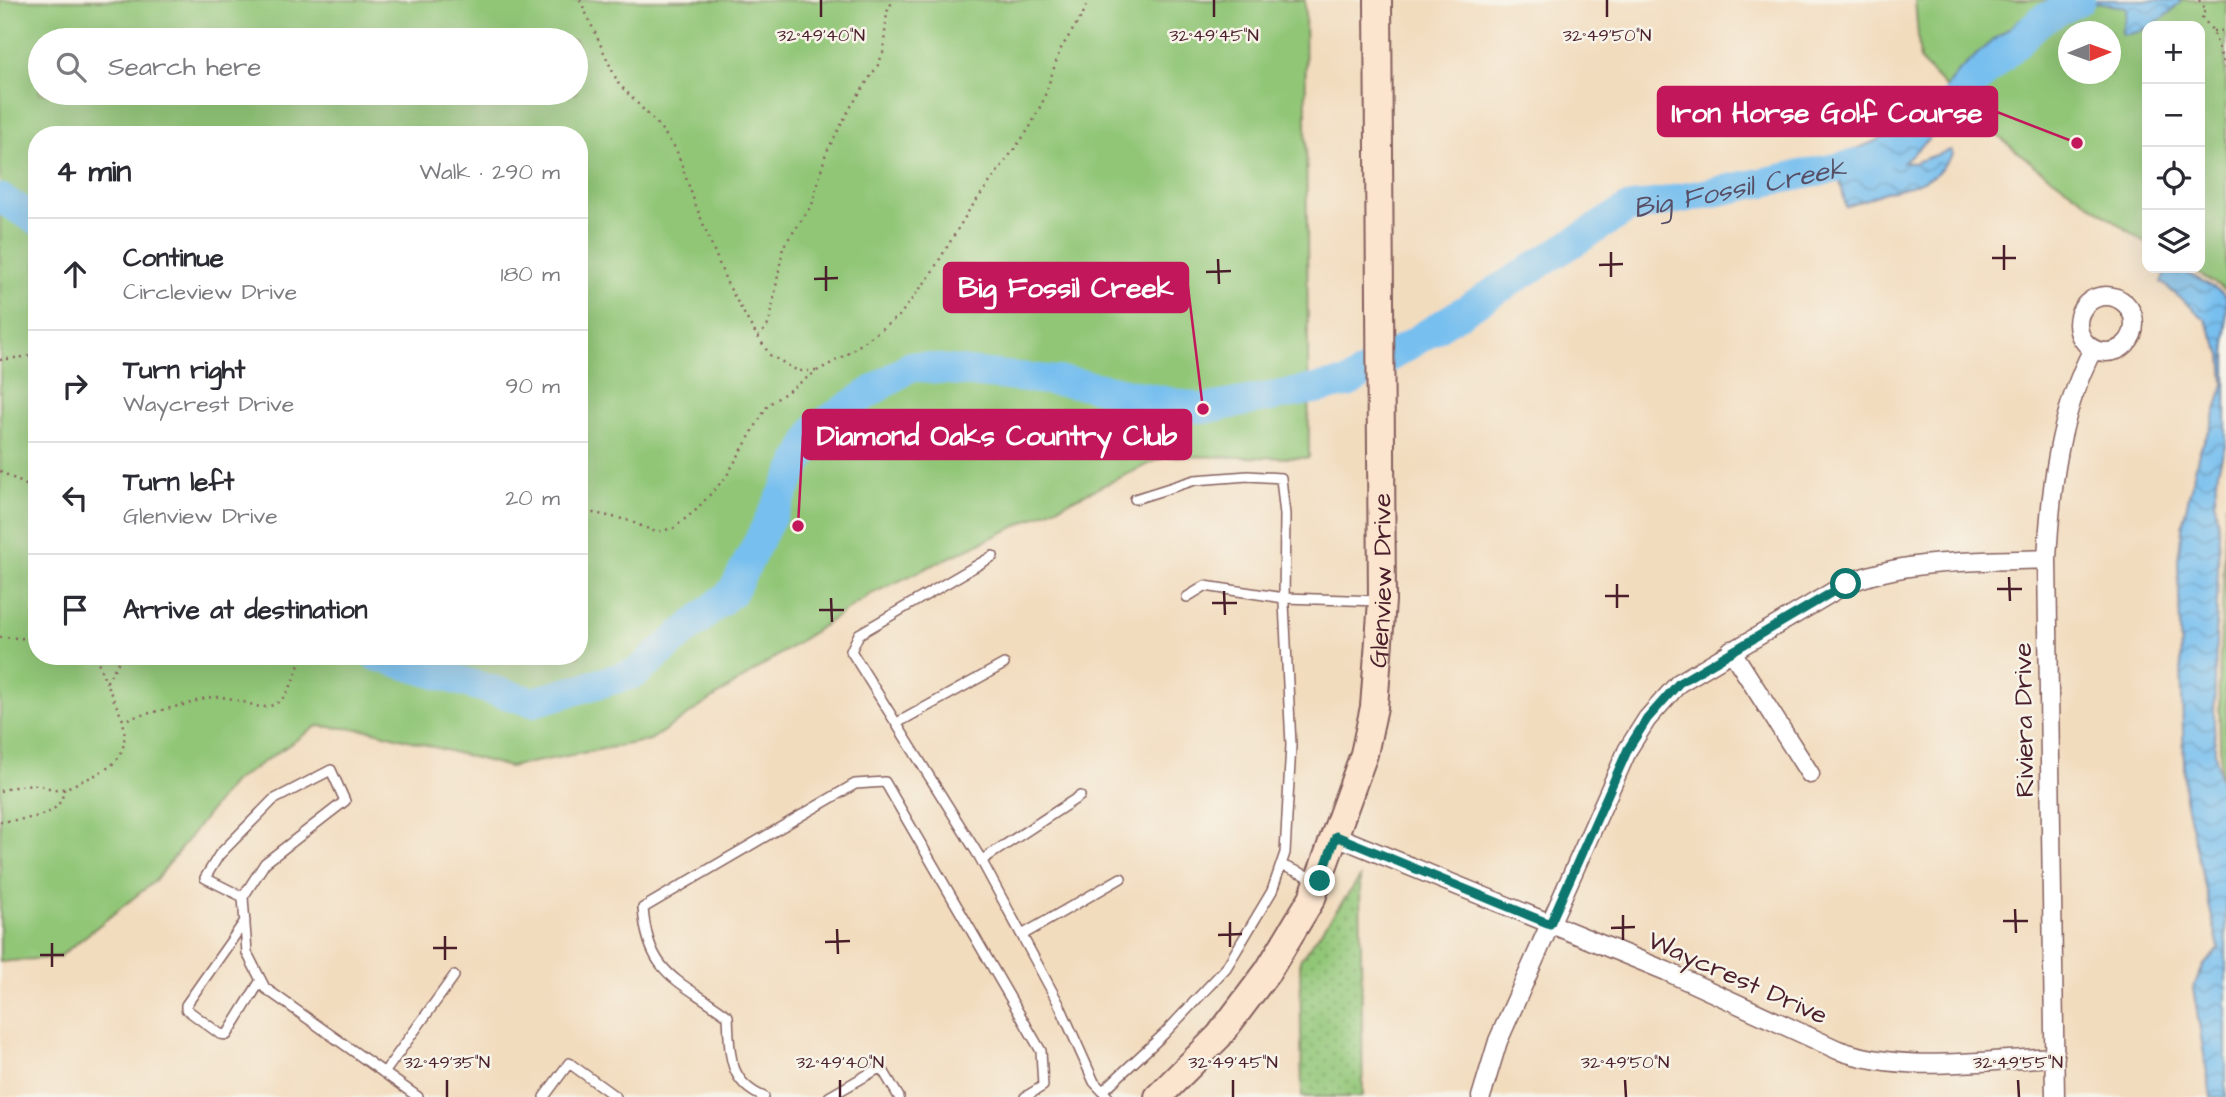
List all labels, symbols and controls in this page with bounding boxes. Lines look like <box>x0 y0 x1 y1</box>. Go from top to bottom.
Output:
north arrow <box>2058 21 2121 84</box>
map controls <box>2142 21 2205 273</box>
button: + <box>2142 21 2205 84</box>
text: 32°49'40"N <box>777 23 865 48</box>
text: 32°49'45"N <box>1169 23 1259 48</box>
text: 32°49'50"N <box>1563 23 1651 48</box>
search box <box>28 28 588 105</box>
icon: search <box>52 48 90 86</box>
text: Search here <box>108 49 261 85</box>
button: − <box>2142 84 2205 147</box>
callout: Iron Horse Golf Course <box>1658 87 1997 136</box>
text: Iron Horse Golf Course <box>1671 94 1983 133</box>
button: locate <box>2142 147 2205 210</box>
water label: Big Fossil Creek <box>1630 148 1850 228</box>
text: 4 min <box>56 151 131 193</box>
text: Walk · 290 m <box>419 156 560 188</box>
button: layers <box>2142 210 2205 273</box>
text: Continue <box>123 240 224 276</box>
icon: ahead <box>56 255 94 293</box>
text: 180 m <box>501 258 560 290</box>
callout: Big Fossil Creek <box>944 263 1188 312</box>
text: Big Fossil Creek <box>958 269 1175 310</box>
text: Circleview Drive <box>123 276 297 308</box>
text: Turn right <box>123 352 245 388</box>
icon: right <box>56 367 94 405</box>
text: 90 m <box>505 370 560 402</box>
text: Waycrest Drive <box>123 388 294 420</box>
callout: Diamond Oaks Country Club <box>803 410 1191 459</box>
text: Diamond Oaks Country Club <box>817 417 1178 459</box>
text: Turn left <box>123 464 234 500</box>
icon: left <box>56 479 94 517</box>
text: 20 m <box>505 482 560 514</box>
street label: Glenview Drive <box>1360 493 1401 669</box>
text: Glenview Drive <box>123 500 278 532</box>
route start <box>1830 568 1861 599</box>
icon: arrive <box>56 591 94 629</box>
text: Arrive at destination <box>123 592 368 628</box>
street label: Riviera Drive <box>2005 642 2043 798</box>
route end <box>1304 865 1335 896</box>
street label: Waycrest Drive <box>1641 922 1833 1036</box>
text: 32°49'35"N <box>404 1050 490 1075</box>
text: 32°49'40"N <box>796 1050 884 1075</box>
text: 32°49'45"N <box>1188 1050 1278 1075</box>
text: 32°49'50"N <box>1581 1050 1669 1075</box>
text: 32°49'55"N <box>1973 1050 2063 1075</box>

